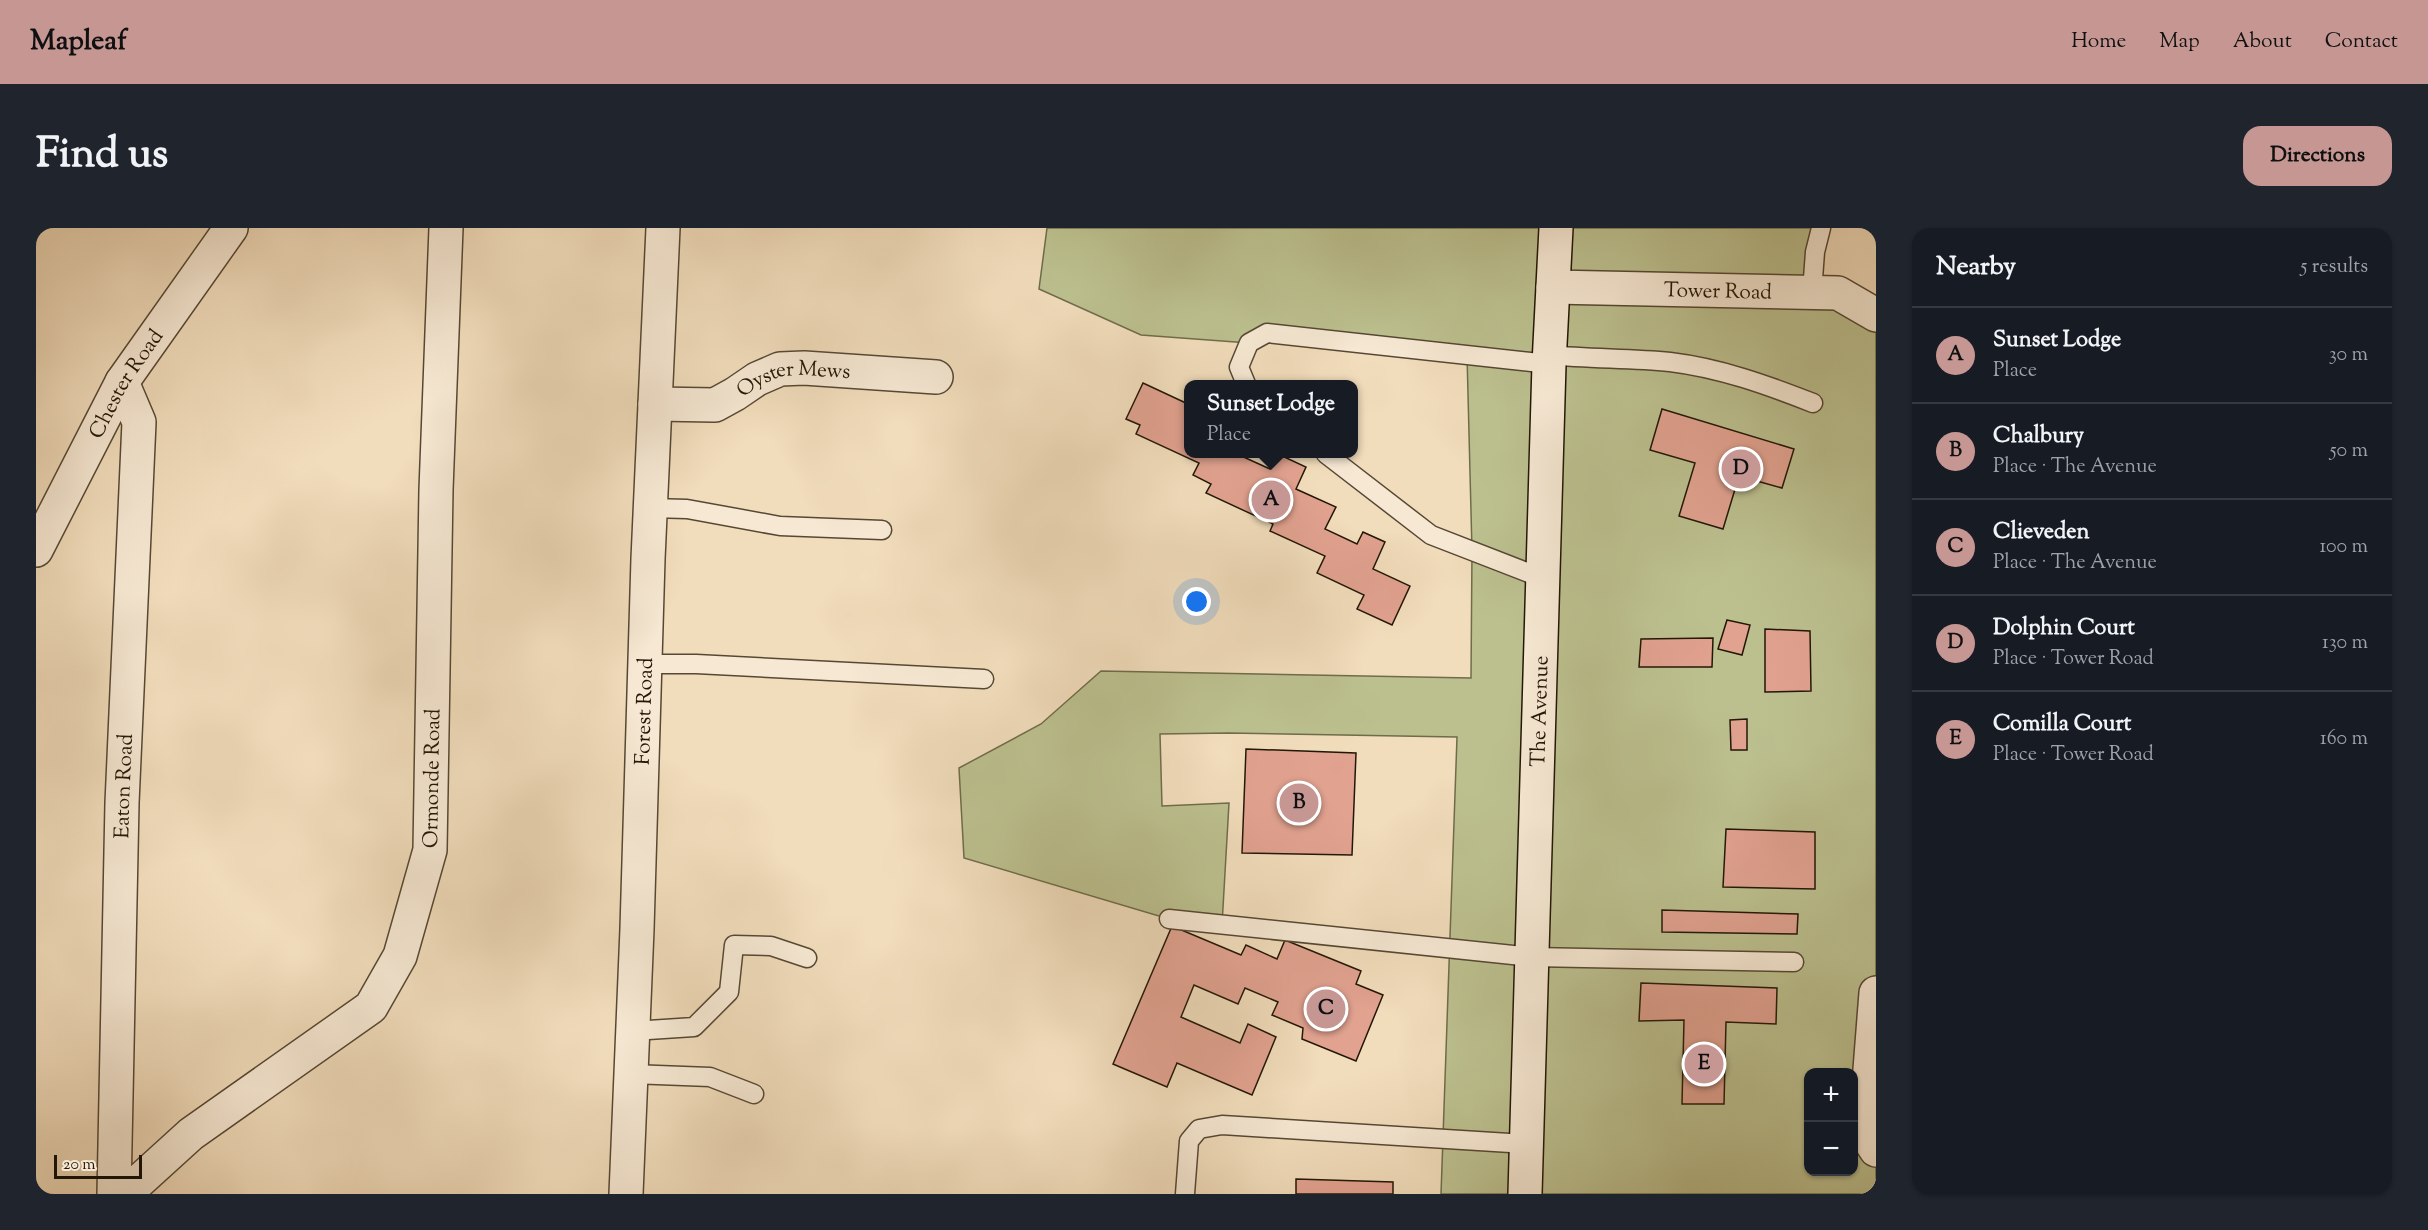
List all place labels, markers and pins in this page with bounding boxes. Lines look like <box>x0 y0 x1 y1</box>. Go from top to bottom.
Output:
pin: D <box>1722 446 1760 492</box>
pin: A <box>1252 478 1290 522</box>
pin: B <box>1280 780 1318 826</box>
pin: C <box>1306 986 1346 1032</box>
pin: E <box>1684 1042 1724 1086</box>

